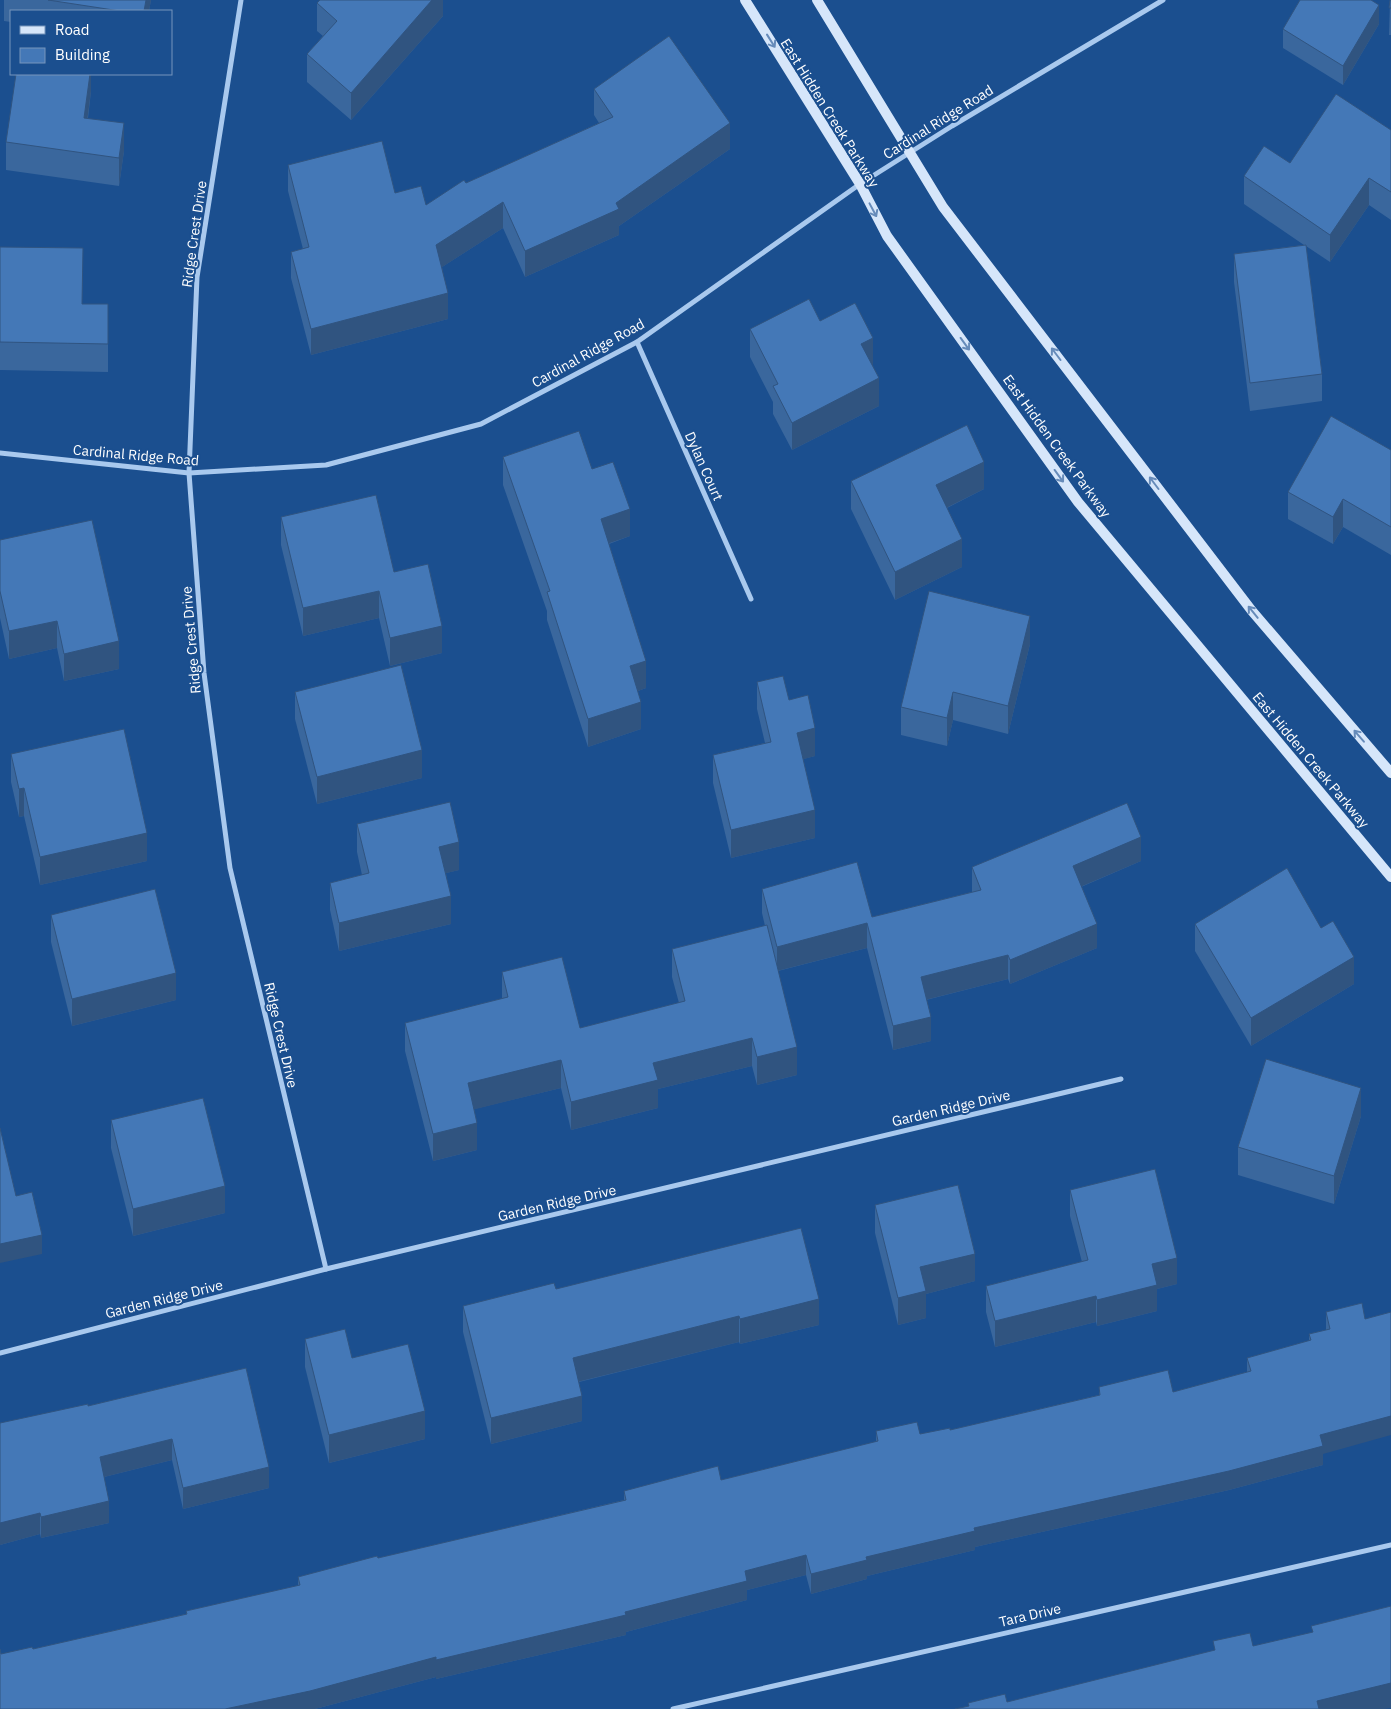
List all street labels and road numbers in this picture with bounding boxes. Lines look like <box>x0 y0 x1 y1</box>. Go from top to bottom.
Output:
street label: East Hidden Creek Parkway <box>777 35 883 191</box>
street label: Cardinal Ridge Road <box>880 81 996 163</box>
street label: Ridge Crest Drive <box>178 179 210 289</box>
street label: Cardinal Ridge Road <box>528 314 648 392</box>
street label: East Hidden Creek Parkway <box>999 371 1115 521</box>
street label: Dylan Court <box>681 429 727 503</box>
street label: Cardinal Ridge Road <box>72 441 200 469</box>
street label: Ridge Crest Drive <box>177 585 205 694</box>
street label: East Hidden Creek Parkway <box>1249 688 1373 832</box>
street label: Ridge Crest Drive <box>260 980 302 1090</box>
street label: Garden Ridge Drive <box>890 1086 1012 1130</box>
street label: Garden Ridge Drive <box>496 1181 618 1225</box>
street label: Garden Ridge Drive <box>103 1276 225 1322</box>
street label: Tara Drive <box>997 1599 1063 1631</box>

